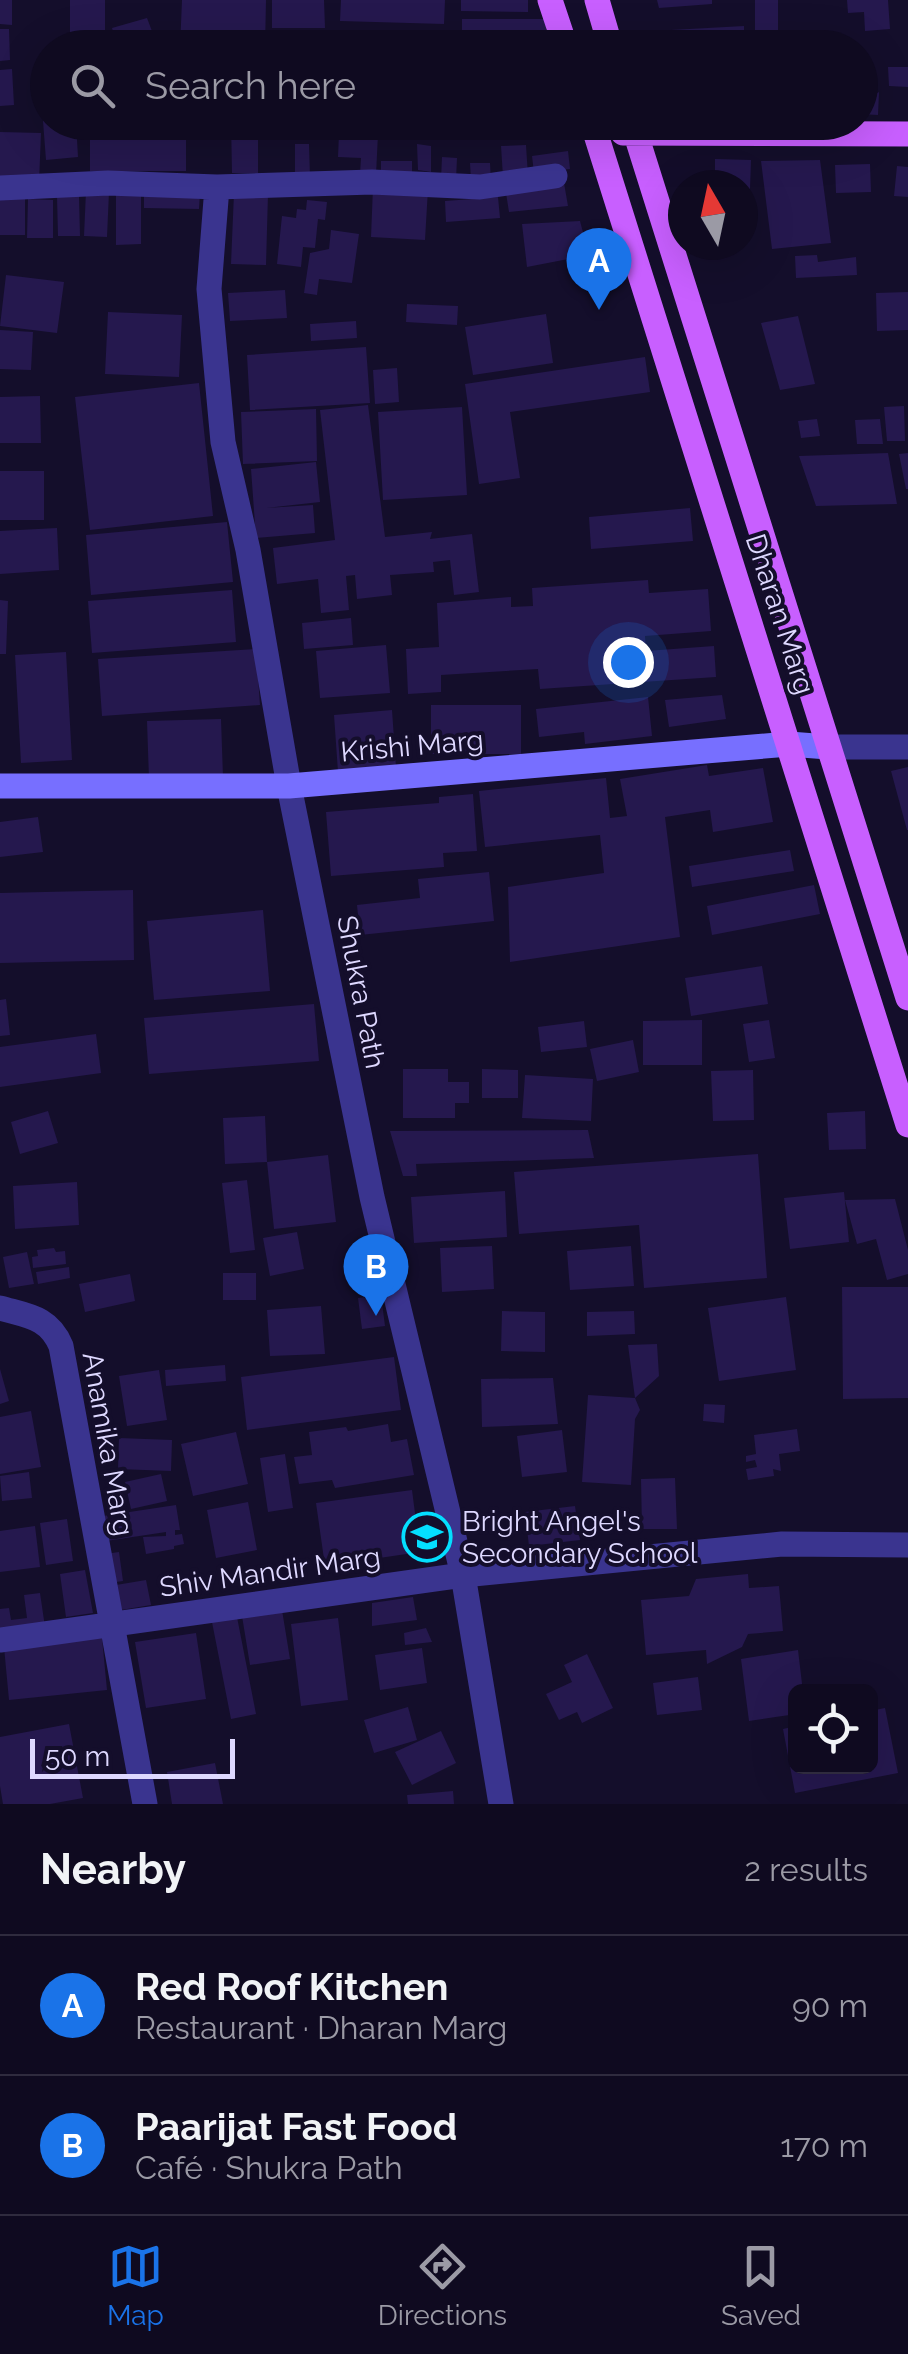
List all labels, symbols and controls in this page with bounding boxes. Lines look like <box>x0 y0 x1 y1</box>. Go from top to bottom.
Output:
search box <box>30 30 878 140</box>
icon: search <box>65 58 120 113</box>
text: Search here <box>145 63 356 108</box>
north arrow <box>668 170 758 260</box>
pin: A <box>566 228 632 310</box>
street label: Dharan Marg <box>739 530 821 698</box>
your location <box>603 637 654 688</box>
street label: Krishi Marg <box>339 723 485 769</box>
street label: Shukra Path <box>330 913 392 1071</box>
pin: B <box>344 1234 408 1316</box>
street label: Anamika Marg <box>76 1350 140 1538</box>
place label: Bright Angel's Secondary School <box>462 1505 698 1570</box>
school or university icon: Bright Angel's Secondary School <box>401 1511 453 1563</box>
street label: Shiv Mandir Marg <box>157 1540 383 1604</box>
map controls <box>788 1684 878 1774</box>
button: locate <box>788 1684 878 1774</box>
scale bar <box>30 1734 235 1778</box>
text: 50 m <box>45 1740 110 1773</box>
text: Nearby <box>40 1845 186 1894</box>
text: 2 results <box>744 1851 868 1888</box>
text: Red Roof Kitchen <box>135 1964 448 2009</box>
text: A <box>62 1987 83 2024</box>
text: 90 m <box>792 1987 868 2024</box>
text: Restaurant · Dharan Marg <box>135 2009 507 2046</box>
text: Paarijat Fast Food <box>135 2104 457 2149</box>
text: B <box>62 2127 83 2164</box>
text: 170 m <box>780 2127 868 2164</box>
text: Café · Shukra Path <box>135 2149 403 2186</box>
tab: Map <box>107 2239 164 2332</box>
tab: Directions <box>378 2239 507 2332</box>
tab: Saved <box>721 2239 801 2332</box>

